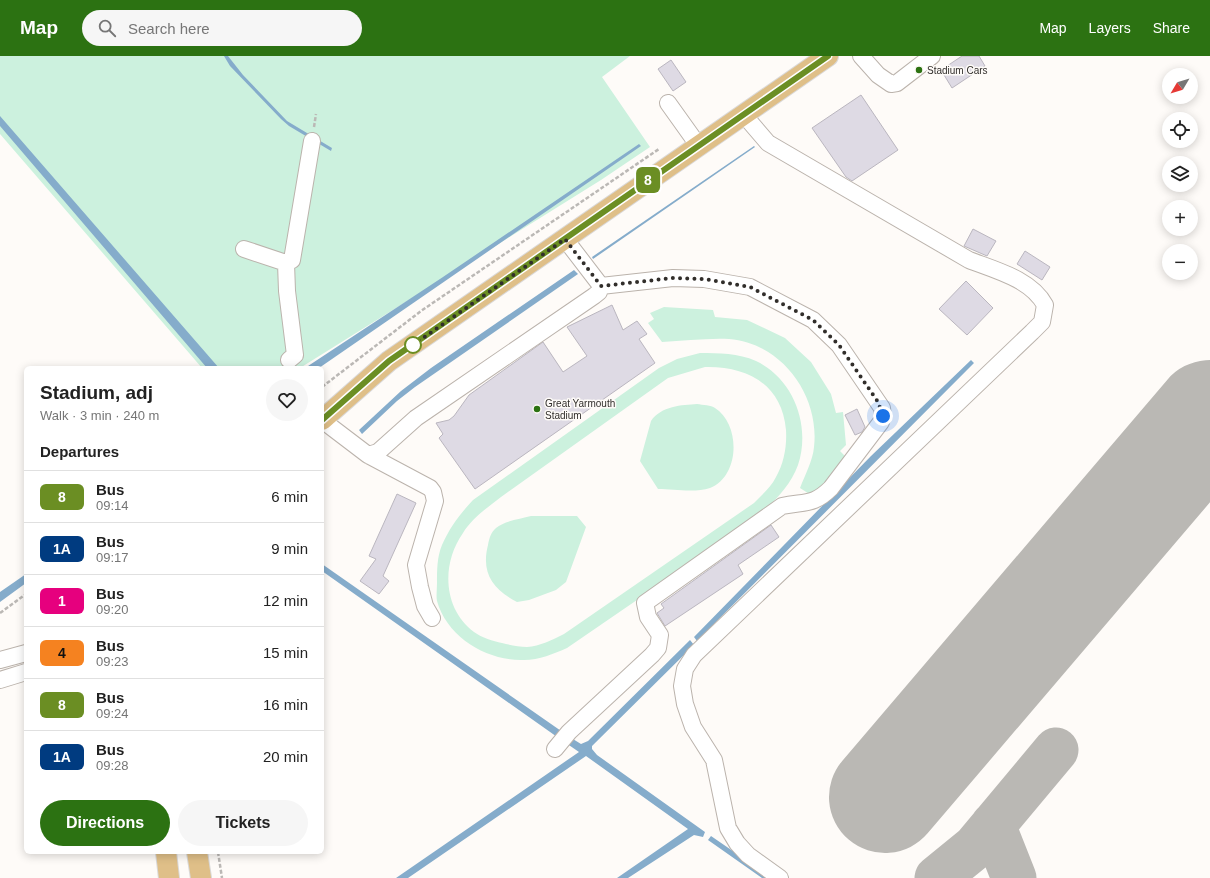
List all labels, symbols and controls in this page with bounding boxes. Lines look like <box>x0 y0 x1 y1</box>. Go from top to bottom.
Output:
search box <box>82 10 362 46</box>
text: Map <box>20 17 58 38</box>
icon: search <box>96 17 118 39</box>
text: Search here <box>128 20 210 37</box>
text: Map <box>1039 20 1067 36</box>
text: Layers <box>1089 20 1131 36</box>
text: Share <box>1153 20 1190 36</box>
marker: Stadium Cars <box>914 65 924 75</box>
place label: Stadium Cars <box>927 65 988 76</box>
north arrow <box>1162 68 1198 104</box>
map controls <box>1162 68 1198 280</box>
button: locate <box>1162 112 1198 148</box>
button: layers <box>1162 156 1198 192</box>
line badge: 8 <box>635 167 661 193</box>
text: 8 <box>644 172 652 188</box>
button: + <box>1162 200 1198 236</box>
button: − <box>1162 244 1198 280</box>
unlabelled marker <box>404 336 422 354</box>
button: heart <box>266 379 308 421</box>
text: Stadium, adj <box>40 382 153 403</box>
place label: Great Yarmouth Stadium <box>545 398 615 421</box>
marker: Great Yarmouth Stadium <box>532 404 542 414</box>
your location <box>873 406 893 426</box>
text: Walk · 3 min · 240 m <box>40 408 159 423</box>
text: Departures <box>40 443 119 460</box>
text: Bus <box>96 481 124 498</box>
text: 6 min <box>271 488 308 505</box>
text: 8 <box>58 489 66 505</box>
text: 09:14 <box>96 498 129 513</box>
text: Bus <box>96 533 124 550</box>
text: 9 min <box>271 540 308 557</box>
text: 1A <box>53 541 71 557</box>
text: 09:17 <box>96 550 129 565</box>
text: Bus <box>96 585 124 602</box>
text: 12 min <box>263 592 308 609</box>
text: 1 <box>58 593 66 609</box>
text: 09:20 <box>96 602 129 617</box>
text: Bus <box>96 637 124 654</box>
text: 15 min <box>263 644 308 661</box>
text: 4 <box>58 645 66 661</box>
text: 09:23 <box>96 654 129 669</box>
text: Bus <box>96 689 124 706</box>
text: 16 min <box>263 696 308 713</box>
text: 8 <box>58 697 66 713</box>
text: 09:24 <box>96 706 129 721</box>
text: Bus <box>96 741 124 758</box>
text: 20 min <box>263 748 308 765</box>
text: 1A <box>53 749 71 765</box>
text: 09:28 <box>96 758 129 773</box>
button: Directions <box>40 800 170 846</box>
button: Tickets <box>178 800 308 846</box>

